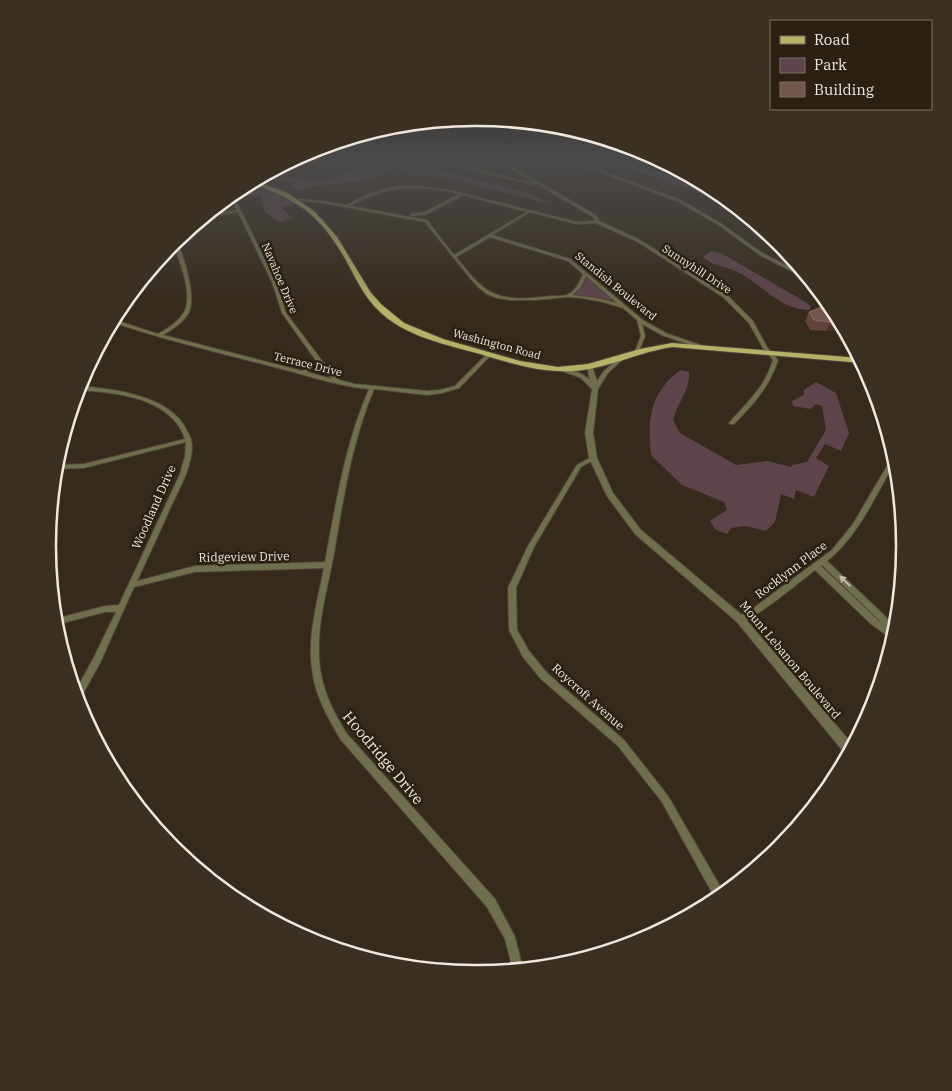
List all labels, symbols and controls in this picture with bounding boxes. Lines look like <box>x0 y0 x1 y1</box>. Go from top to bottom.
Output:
legend <box>770 20 932 110</box>
text: Road <box>814 30 850 49</box>
text: Park <box>814 55 847 74</box>
text: Building <box>814 80 874 99</box>
street label: Navahoe Drive <box>259 241 301 316</box>
street label: Sunnyhill Drive <box>660 241 735 297</box>
street label: Standish Boulevard <box>572 249 660 323</box>
street label: Washington Road <box>451 326 543 363</box>
street label: Terrace Drive <box>272 349 344 379</box>
street label: Woodland Drive <box>128 462 179 551</box>
street label: Rocklynn Place <box>752 538 830 602</box>
street label: Ridgeview Drive <box>198 548 290 565</box>
one-way arrow <box>839 575 851 587</box>
street label: Mount Lebanon Boulevard <box>737 598 844 722</box>
street label: Roycroft Avenue <box>549 660 628 733</box>
street label: Hoodridge Drive <box>339 707 428 808</box>

